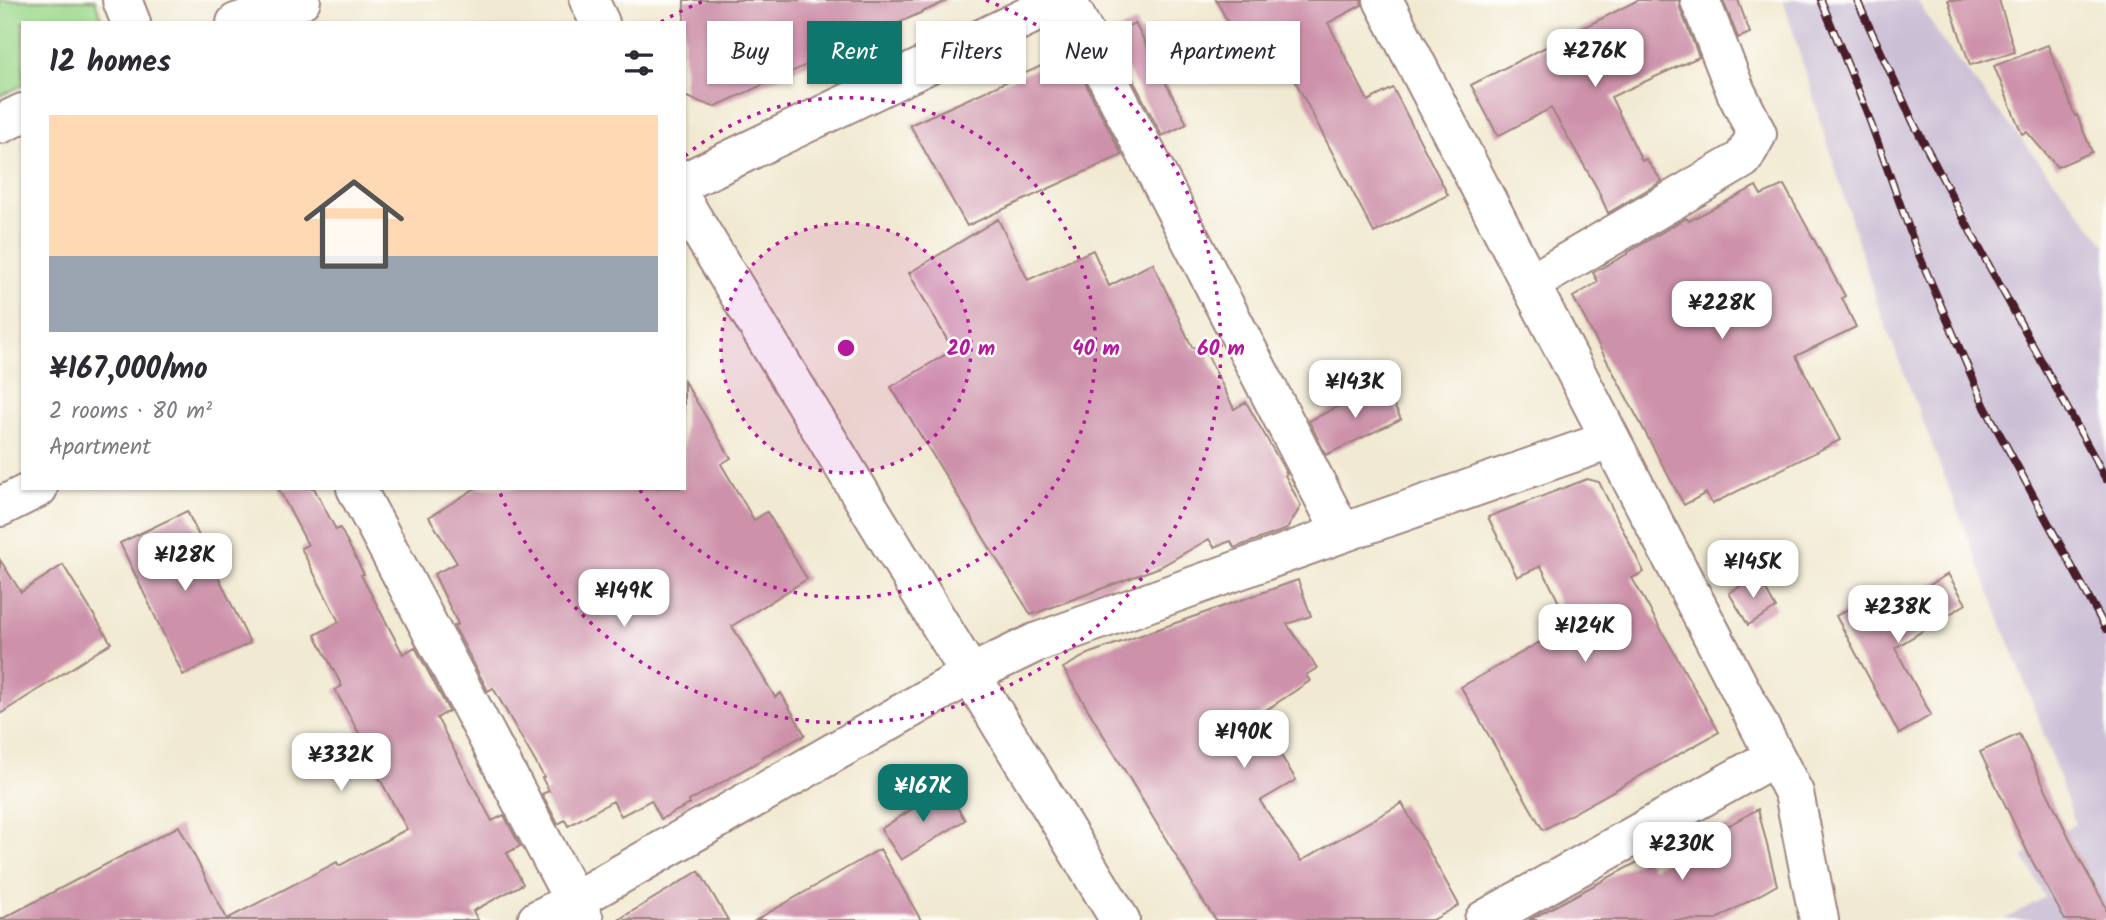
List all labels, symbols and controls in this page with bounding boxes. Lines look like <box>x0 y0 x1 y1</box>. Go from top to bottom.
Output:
chip: Buy <box>707 21 793 84</box>
chip: Rent <box>807 21 902 84</box>
chip: Filters <box>916 21 1026 84</box>
chip: New <box>1040 21 1132 84</box>
chip: Apartment <box>1146 21 1300 84</box>
pin: ¥276K <box>1546 29 1644 89</box>
text: ¥276K <box>1563 34 1627 70</box>
text: 12 homes <box>49 39 171 87</box>
icon: filters <box>620 44 658 82</box>
icon: home <box>291 161 417 287</box>
pin: ¥228K <box>1673 282 1771 341</box>
text: ¥228K <box>1688 286 1756 322</box>
text: 20 m <box>947 333 995 366</box>
text: 40 m <box>1072 333 1120 366</box>
text: 60 m <box>1197 333 1245 366</box>
centre of rings <box>834 336 858 360</box>
text: ¥167,000/mo <box>49 346 208 394</box>
pin: ¥143K <box>1306 360 1404 420</box>
text: ¥143K <box>1325 365 1385 401</box>
text: 2 rooms · 80 m² <box>49 394 212 430</box>
text: Apartment <box>49 430 151 466</box>
pin: ¥128K <box>136 534 234 593</box>
text: ¥128K <box>154 538 216 574</box>
pin: ¥145K <box>1704 540 1802 600</box>
text: ¥145K <box>1723 545 1783 581</box>
pin: ¥149K <box>575 570 673 629</box>
text: ¥149K <box>594 574 654 610</box>
pin: ¥238K <box>1849 586 1947 645</box>
text: ¥238K <box>1864 590 1932 626</box>
pin: ¥124K <box>1536 604 1634 664</box>
text: ¥124K <box>1555 609 1615 645</box>
pin: ¥190K <box>1195 710 1293 770</box>
text: ¥190K <box>1215 715 1273 751</box>
pin: ¥332K <box>292 734 390 793</box>
text: ¥332K <box>308 738 374 774</box>
pin: ¥167K <box>874 764 972 824</box>
text: ¥167K <box>894 769 952 805</box>
pin: ¥230K <box>1633 822 1731 882</box>
text: ¥230K <box>1649 827 1715 863</box>

